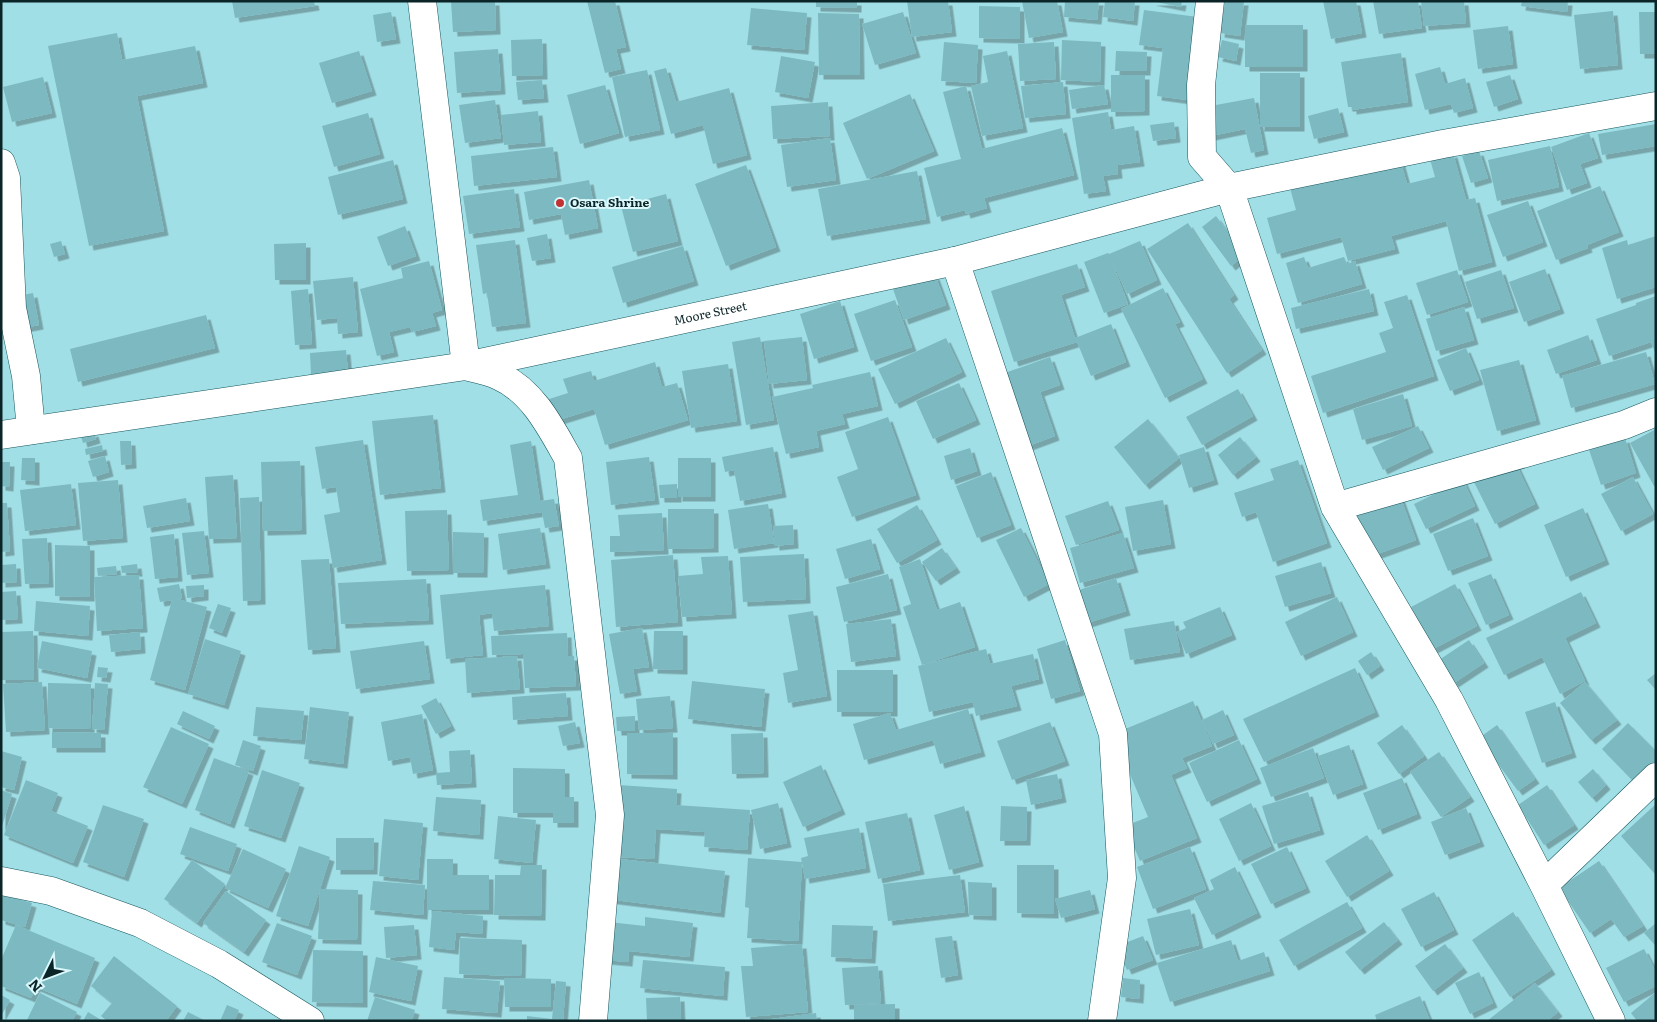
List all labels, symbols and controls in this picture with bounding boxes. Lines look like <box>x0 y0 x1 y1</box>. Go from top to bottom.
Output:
place label: Osara Shrine <box>570 193 650 211</box>
marker: Osara Shrine <box>554 197 566 209</box>
street label: Moore Street <box>672 296 749 329</box>
north arrow <box>20 952 70 1002</box>
text: N <box>23 975 46 997</box>

